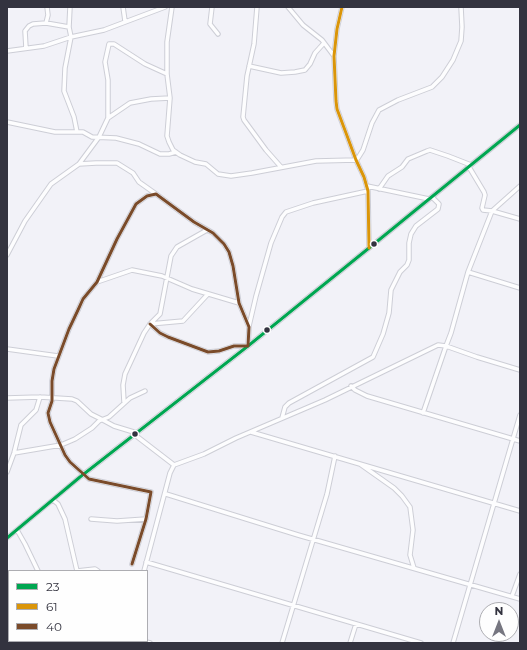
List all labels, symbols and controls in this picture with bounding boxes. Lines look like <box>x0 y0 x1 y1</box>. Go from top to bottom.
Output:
unlabelled marker <box>369 239 379 249</box>
unlabelled marker <box>262 325 272 335</box>
unlabelled marker <box>130 429 140 439</box>
legend <box>8 570 148 642</box>
text: 23 <box>46 579 60 594</box>
text: 61 <box>46 599 58 614</box>
north arrow <box>479 602 519 642</box>
text: N <box>495 604 503 618</box>
text: 40 <box>46 619 62 634</box>

